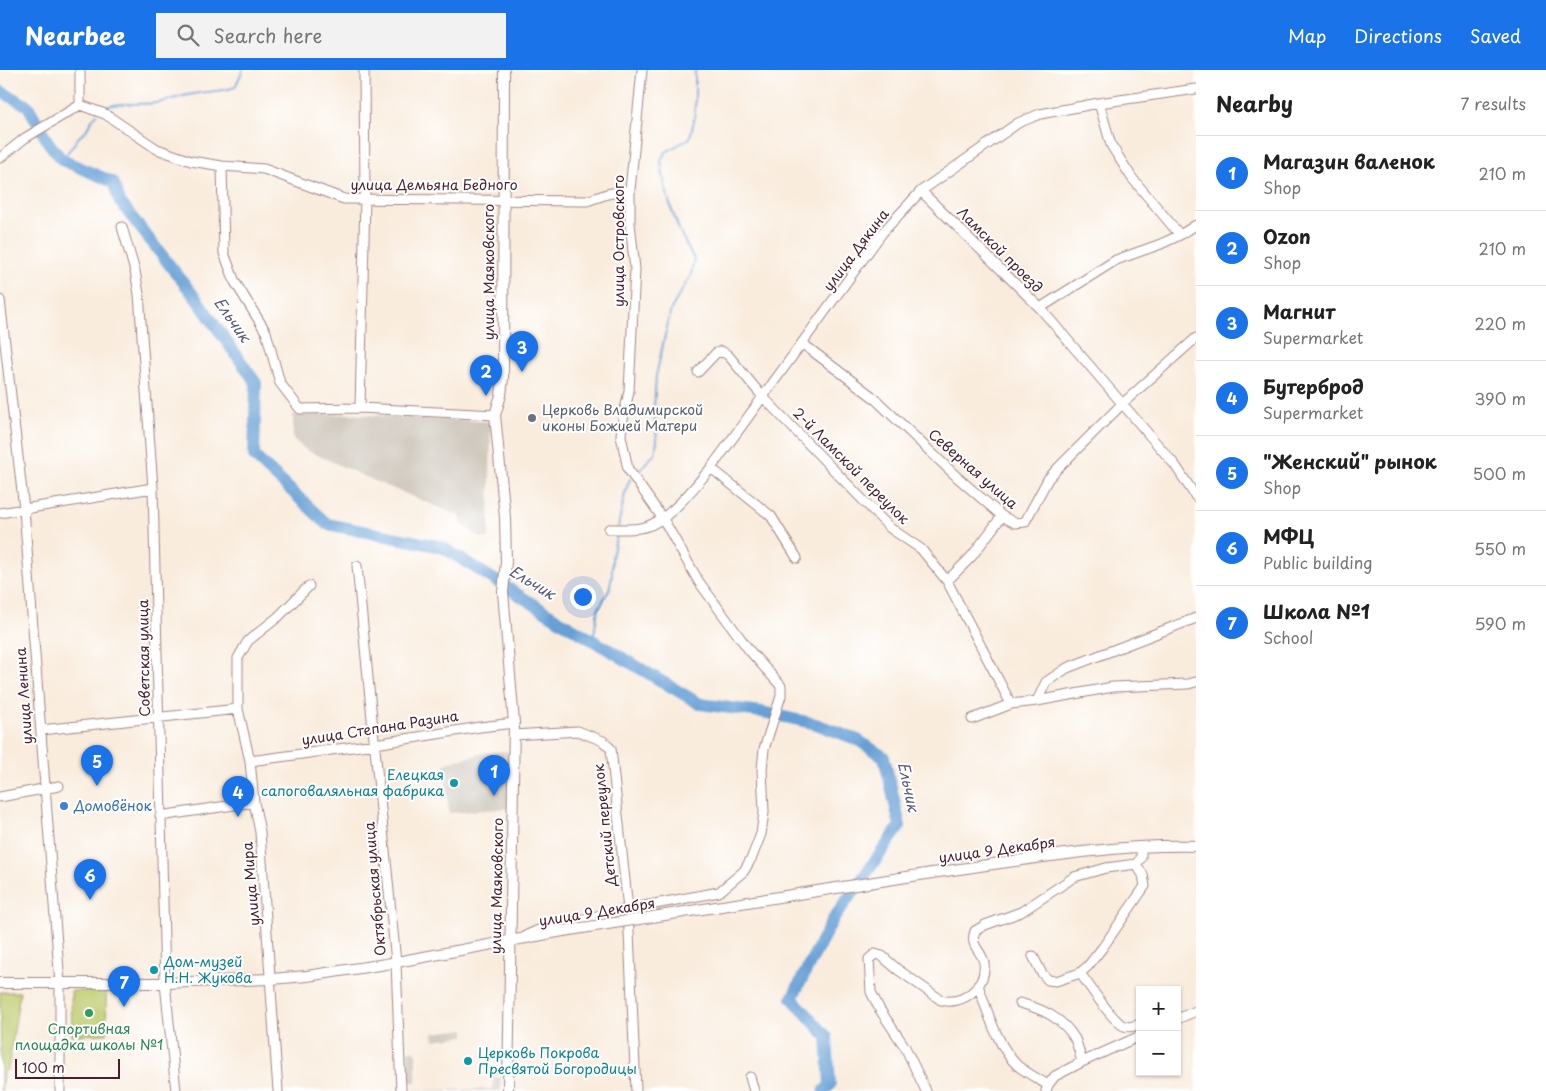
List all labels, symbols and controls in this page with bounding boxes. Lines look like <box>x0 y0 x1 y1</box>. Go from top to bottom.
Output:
search box <box>156 13 506 58</box>
text: Nearbee <box>25 17 126 53</box>
icon: search <box>174 21 202 49</box>
text: Search here <box>214 21 322 49</box>
text: Map <box>1288 22 1326 49</box>
text: Directions <box>1354 22 1442 49</box>
text: Saved <box>1470 22 1521 49</box>
text: Nearby <box>1216 87 1293 119</box>
text: 7 results <box>1461 91 1526 115</box>
text: Магазин валенок <box>1263 147 1435 175</box>
text: 1 <box>1228 161 1236 185</box>
text: 210 m <box>1478 161 1526 185</box>
street label: улица Демьяна Бедного <box>350 174 518 195</box>
street label: улица Островского <box>608 175 629 307</box>
text: Shop <box>1263 175 1301 199</box>
street label: Ламской проезд <box>953 202 1048 297</box>
street label: улица Маяковского <box>478 204 499 340</box>
street label: улица Дякина <box>818 204 894 295</box>
text: Ozon <box>1263 222 1311 250</box>
text: 2 <box>1226 236 1238 260</box>
text: 210 m <box>1478 236 1526 260</box>
text: Shop <box>1263 250 1301 274</box>
water label: Ельчик <box>209 292 258 347</box>
text: Магнит <box>1263 297 1335 325</box>
text: 3 <box>1227 311 1237 335</box>
text: 220 m <box>1475 311 1526 335</box>
text: Supermarket <box>1263 325 1363 349</box>
pin: 3 <box>506 331 538 372</box>
pin: 2 <box>470 355 502 396</box>
text: Бутерброд <box>1263 372 1364 400</box>
text: 4 <box>1227 386 1237 410</box>
text: 390 m <box>1475 386 1526 410</box>
place label: Церковь Владимирской иконы Божией Матери <box>542 399 703 436</box>
text: Supermarket <box>1263 400 1363 424</box>
street label: 2-й Ламской переулок <box>788 403 915 529</box>
marker: Церковь Владимирской иконы Божией Матери <box>526 412 538 424</box>
street label: Северная улица <box>924 424 1023 514</box>
text: "Женский" рынок <box>1263 447 1437 475</box>
text: 5 <box>1227 461 1237 485</box>
text: 500 m <box>1473 461 1526 485</box>
text: Shop <box>1263 475 1301 499</box>
text: МФЦ <box>1263 522 1314 550</box>
text: 6 <box>1226 536 1238 560</box>
text: 550 m <box>1474 536 1526 560</box>
text: Public building <box>1263 550 1373 574</box>
water label: Ельчик <box>505 559 561 605</box>
your location <box>570 584 596 610</box>
text: Школа №1 <box>1263 597 1370 625</box>
street label: Советская улица <box>132 599 155 717</box>
text: 7 <box>1227 611 1237 635</box>
text: 590 m <box>1474 611 1526 635</box>
text: School <box>1263 625 1313 649</box>
street label: улица Ленина <box>10 647 37 745</box>
street label: улица Степана Разина <box>300 705 460 750</box>
pin: 5 <box>81 745 113 786</box>
pin: 1 <box>478 755 510 796</box>
water label: Ельчик <box>893 760 926 815</box>
street label: Детский переулок <box>588 762 621 888</box>
place label: Елецкая сапоговаляльная фабрика <box>261 764 444 801</box>
pin: 4 <box>222 776 254 817</box>
marker: Елецкая сапоговаляльная фабрика <box>448 777 460 789</box>
place label: Домовёнок <box>73 795 153 816</box>
marker: Домовёнок <box>58 800 70 812</box>
street label: улица Маяковского <box>485 818 508 954</box>
street label: Октябрьская улица <box>358 821 391 957</box>
street label: улица 9 Декабря <box>937 831 1056 868</box>
street label: улица Мира <box>236 841 265 927</box>
pin: 6 <box>74 859 106 900</box>
street label: улица 9 Декабря <box>537 892 656 931</box>
place label: Дом-музей Н.Н. Жукова <box>163 951 252 988</box>
marker: Дом-музей Н.Н. Жукова <box>148 964 160 976</box>
pin: 7 <box>108 966 140 1007</box>
map controls <box>1136 986 1181 1076</box>
button: + <box>1136 986 1181 1031</box>
marker: Спортивная площадка школы №1 <box>83 1007 95 1019</box>
place label: Спортивная площадка школы №1 <box>15 1018 163 1055</box>
button: − <box>1136 1031 1181 1076</box>
place label: Церковь Покрова Пресвятой Богородицы <box>478 1042 637 1079</box>
marker: Церковь Покрова Пресвятой Богородицы <box>462 1055 474 1067</box>
scale bar <box>15 1056 120 1079</box>
text: 100 m <box>22 1057 65 1078</box>

